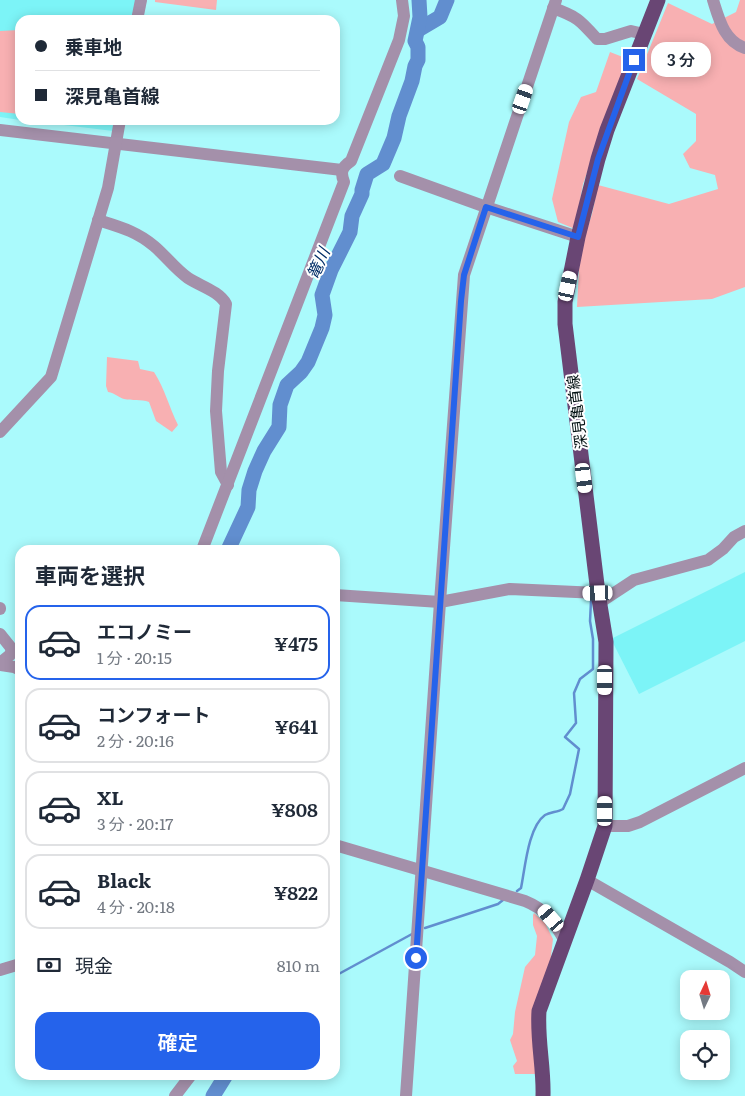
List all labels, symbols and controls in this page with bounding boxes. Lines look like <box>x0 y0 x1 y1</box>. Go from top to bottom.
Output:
text: 乗車地 <box>65 32 122 60</box>
callout: 3 分 <box>652 42 712 78</box>
text: 3 分 <box>667 47 695 71</box>
route end <box>623 49 645 71</box>
text: 深見亀首線 <box>65 81 160 109</box>
car <box>511 82 534 116</box>
water label: 篭川 <box>300 242 335 283</box>
car <box>557 270 578 302</box>
street label: 深見亀首線 <box>560 373 592 451</box>
car <box>574 462 593 494</box>
text: 車両を選択 <box>35 558 145 591</box>
car <box>582 585 613 601</box>
text: エコノミー <box>97 617 192 645</box>
icon: car <box>37 620 82 665</box>
text: ¥475 <box>274 629 318 657</box>
text: 1 分 · 20:15 <box>97 645 172 669</box>
car <box>597 665 612 695</box>
text: コンフォート <box>97 700 210 728</box>
icon: car <box>37 703 82 748</box>
text: ¥641 <box>275 712 318 740</box>
text: 2 分 · 20:16 <box>97 728 174 752</box>
text: XL <box>97 783 124 811</box>
icon: car <box>37 786 82 831</box>
text: ¥808 <box>271 795 318 823</box>
car <box>597 796 612 826</box>
text: 3 分 · 20:17 <box>97 811 173 835</box>
text: Black <box>97 866 151 894</box>
icon: car <box>37 869 82 914</box>
text: ¥822 <box>274 878 318 906</box>
text: 4 分 · 20:18 <box>97 894 175 918</box>
car <box>535 902 566 934</box>
route start <box>405 947 427 969</box>
icon: cash <box>35 951 63 979</box>
text: 現金 <box>75 951 113 979</box>
text: 810 m <box>277 953 320 977</box>
north arrow <box>680 970 730 1020</box>
map controls <box>680 970 730 1080</box>
button: 確定 <box>35 1012 320 1070</box>
button: locate <box>680 1030 730 1080</box>

